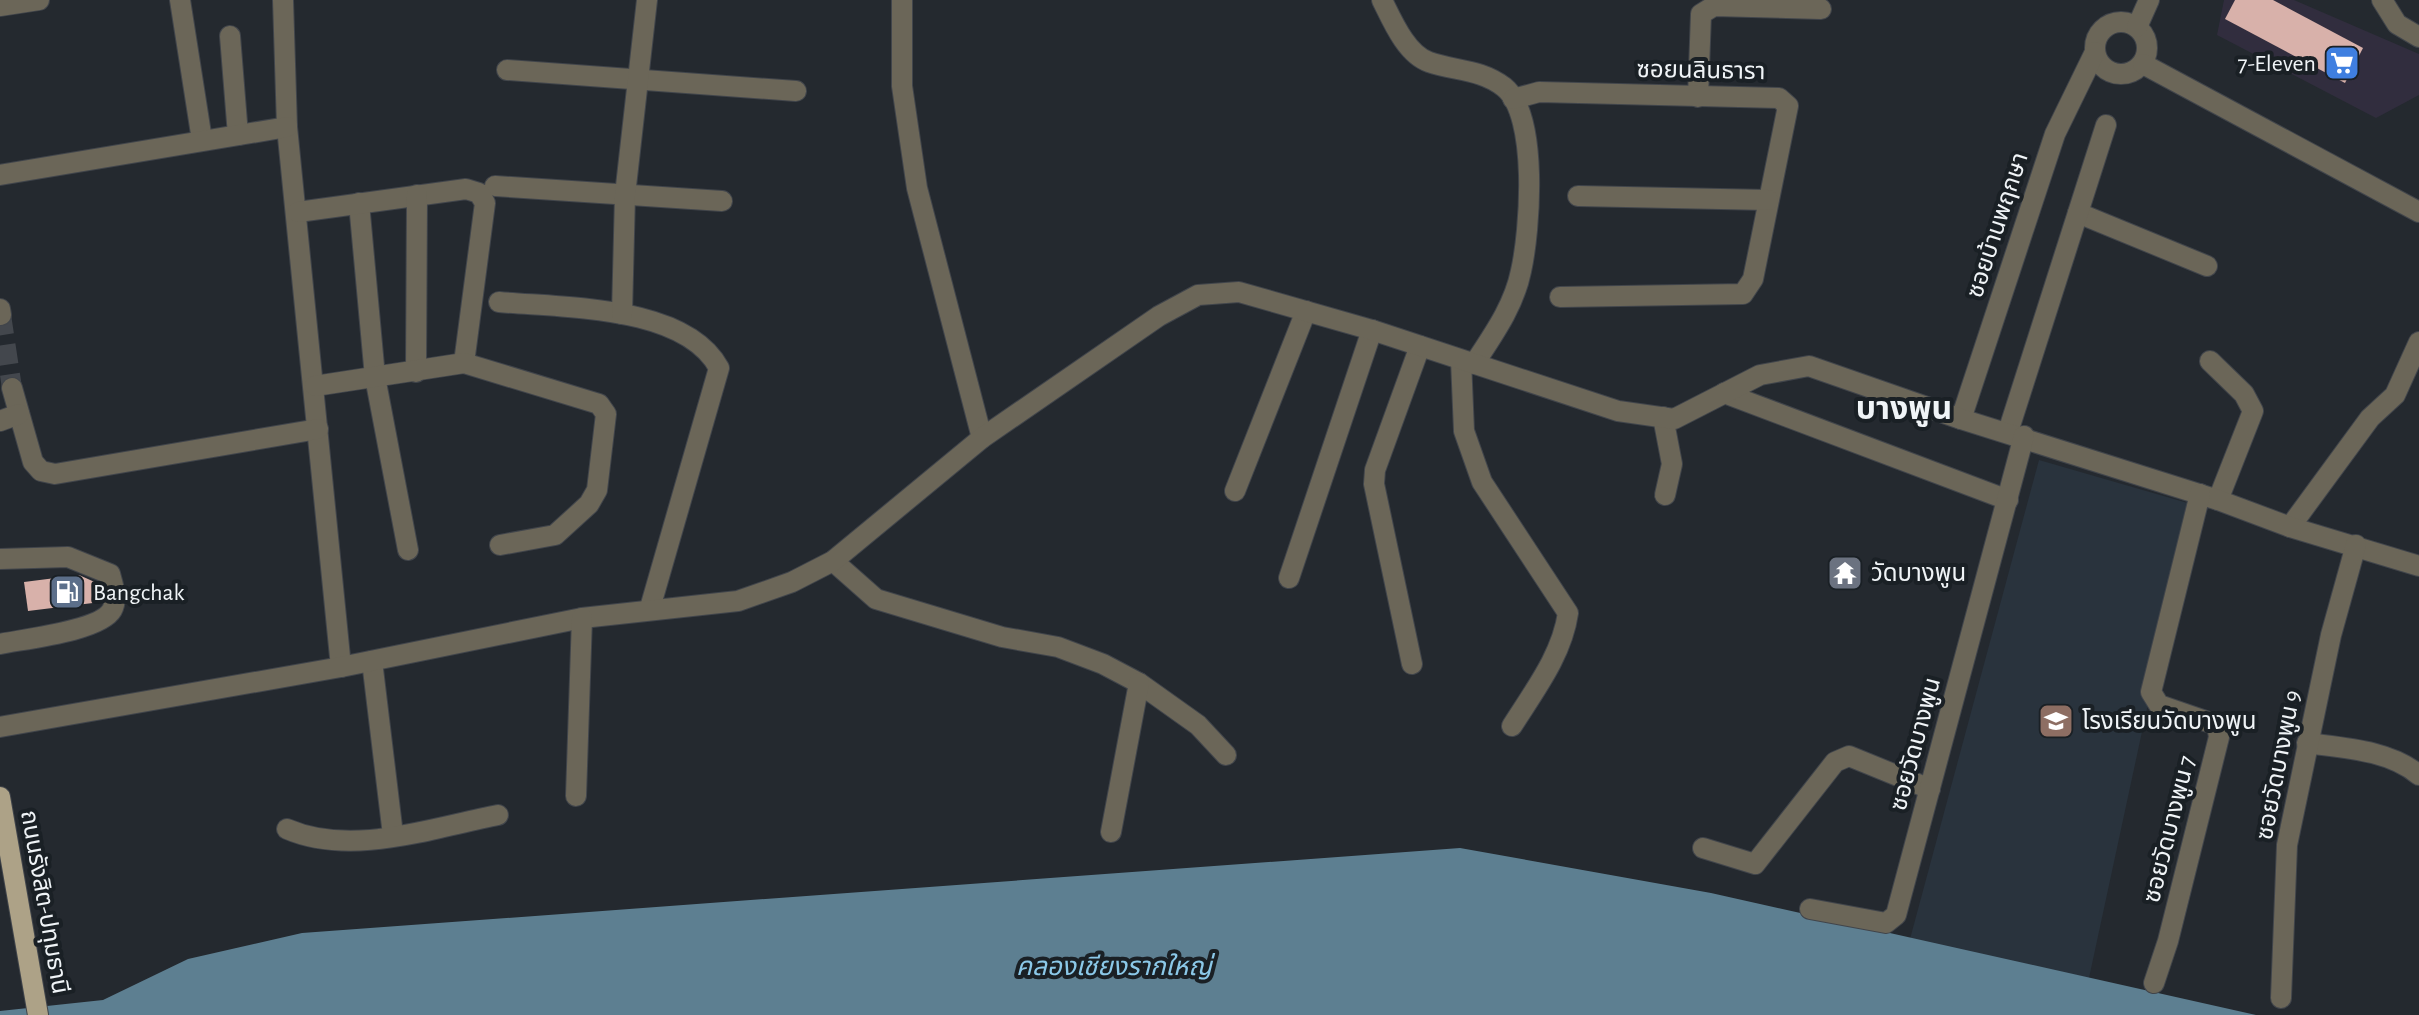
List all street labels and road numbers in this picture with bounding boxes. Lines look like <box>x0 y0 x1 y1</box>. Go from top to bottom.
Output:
street label: ซอยนลินธารา <box>1636 58 1766 84</box>
street label: ซอยบ้านพฤกษา <box>1961 149 2033 301</box>
street label: ซอยวัดบางพูน <box>1886 675 1947 814</box>
street label: ซอยวัดบางพูน 9 <box>2252 688 2307 842</box>
street label: ซอยวัดบางพูน 7 <box>2139 753 2202 906</box>
street label: ถนนรังสิต-ปทุมธานี <box>14 808 73 996</box>

